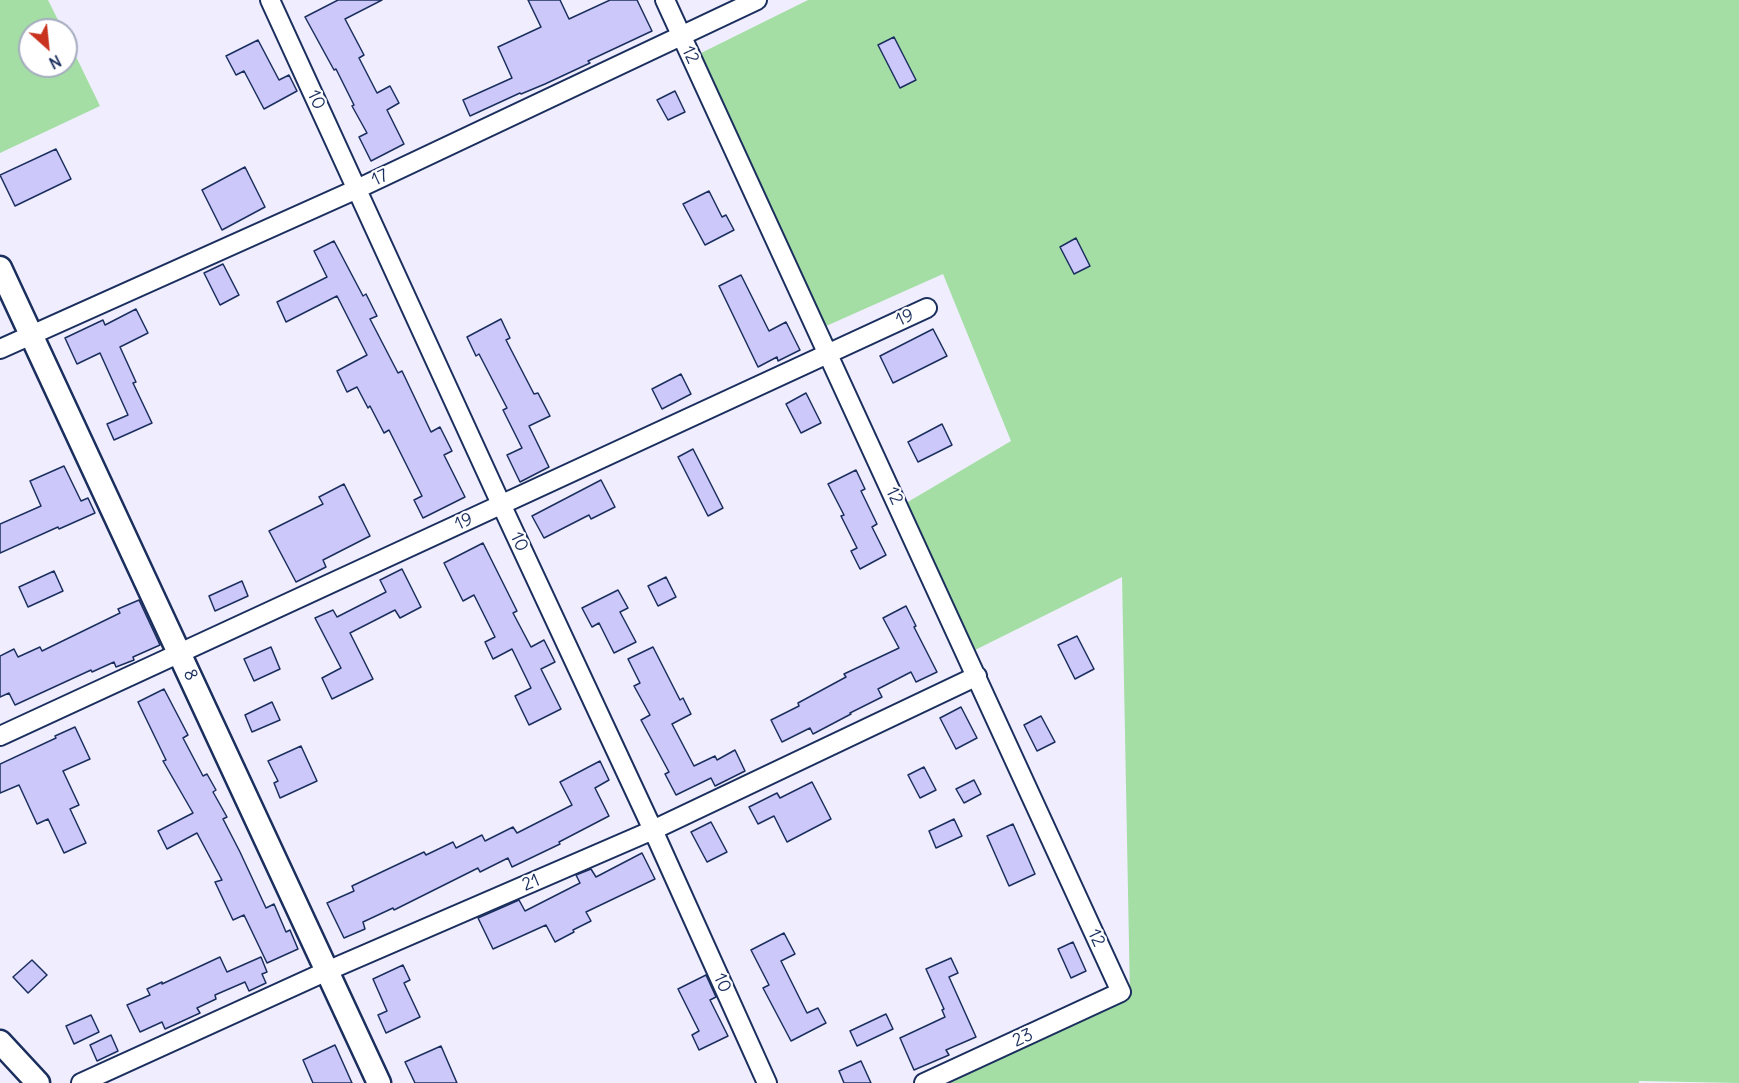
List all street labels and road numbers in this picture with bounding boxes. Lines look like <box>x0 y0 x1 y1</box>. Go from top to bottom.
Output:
street label: 12 <box>677 43 703 67</box>
street label: 10 <box>302 87 330 113</box>
street label: 17 <box>368 165 392 191</box>
street label: 19 <box>893 305 917 331</box>
street label: 12 <box>881 484 907 508</box>
street label: 19 <box>452 509 476 535</box>
street label: 10 <box>505 529 533 555</box>
street label: 8 <box>178 666 202 684</box>
street label: 21 <box>519 870 543 896</box>
street label: 12 <box>1083 926 1109 950</box>
street label: 10 <box>708 970 736 996</box>
street label: 23 <box>1009 1024 1037 1052</box>

